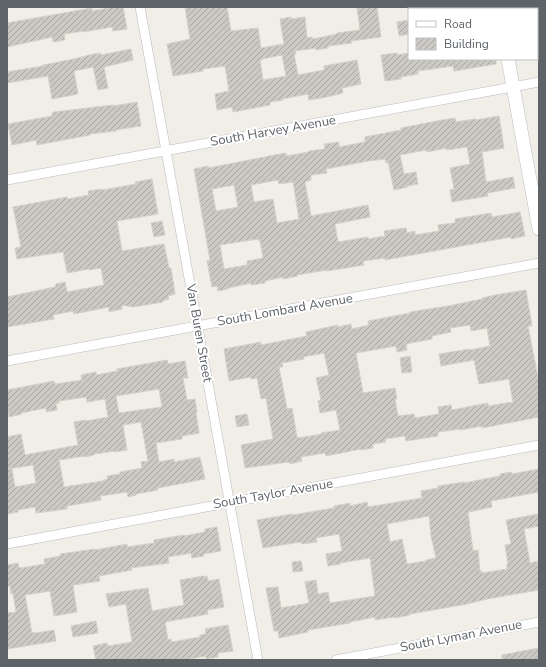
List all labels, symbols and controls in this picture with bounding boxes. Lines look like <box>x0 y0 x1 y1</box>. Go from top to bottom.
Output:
legend <box>408 8 538 60</box>
text: Road <box>444 16 472 32</box>
text: Building <box>444 36 489 52</box>
street label: South Harvey Avenue <box>209 111 337 151</box>
street label: Van Buren Street <box>181 281 217 384</box>
street label: South Lombard Avenue <box>216 289 354 331</box>
street label: South Taylor Avenue <box>212 475 334 513</box>
street label: South Lyman Avenue <box>398 615 524 657</box>

